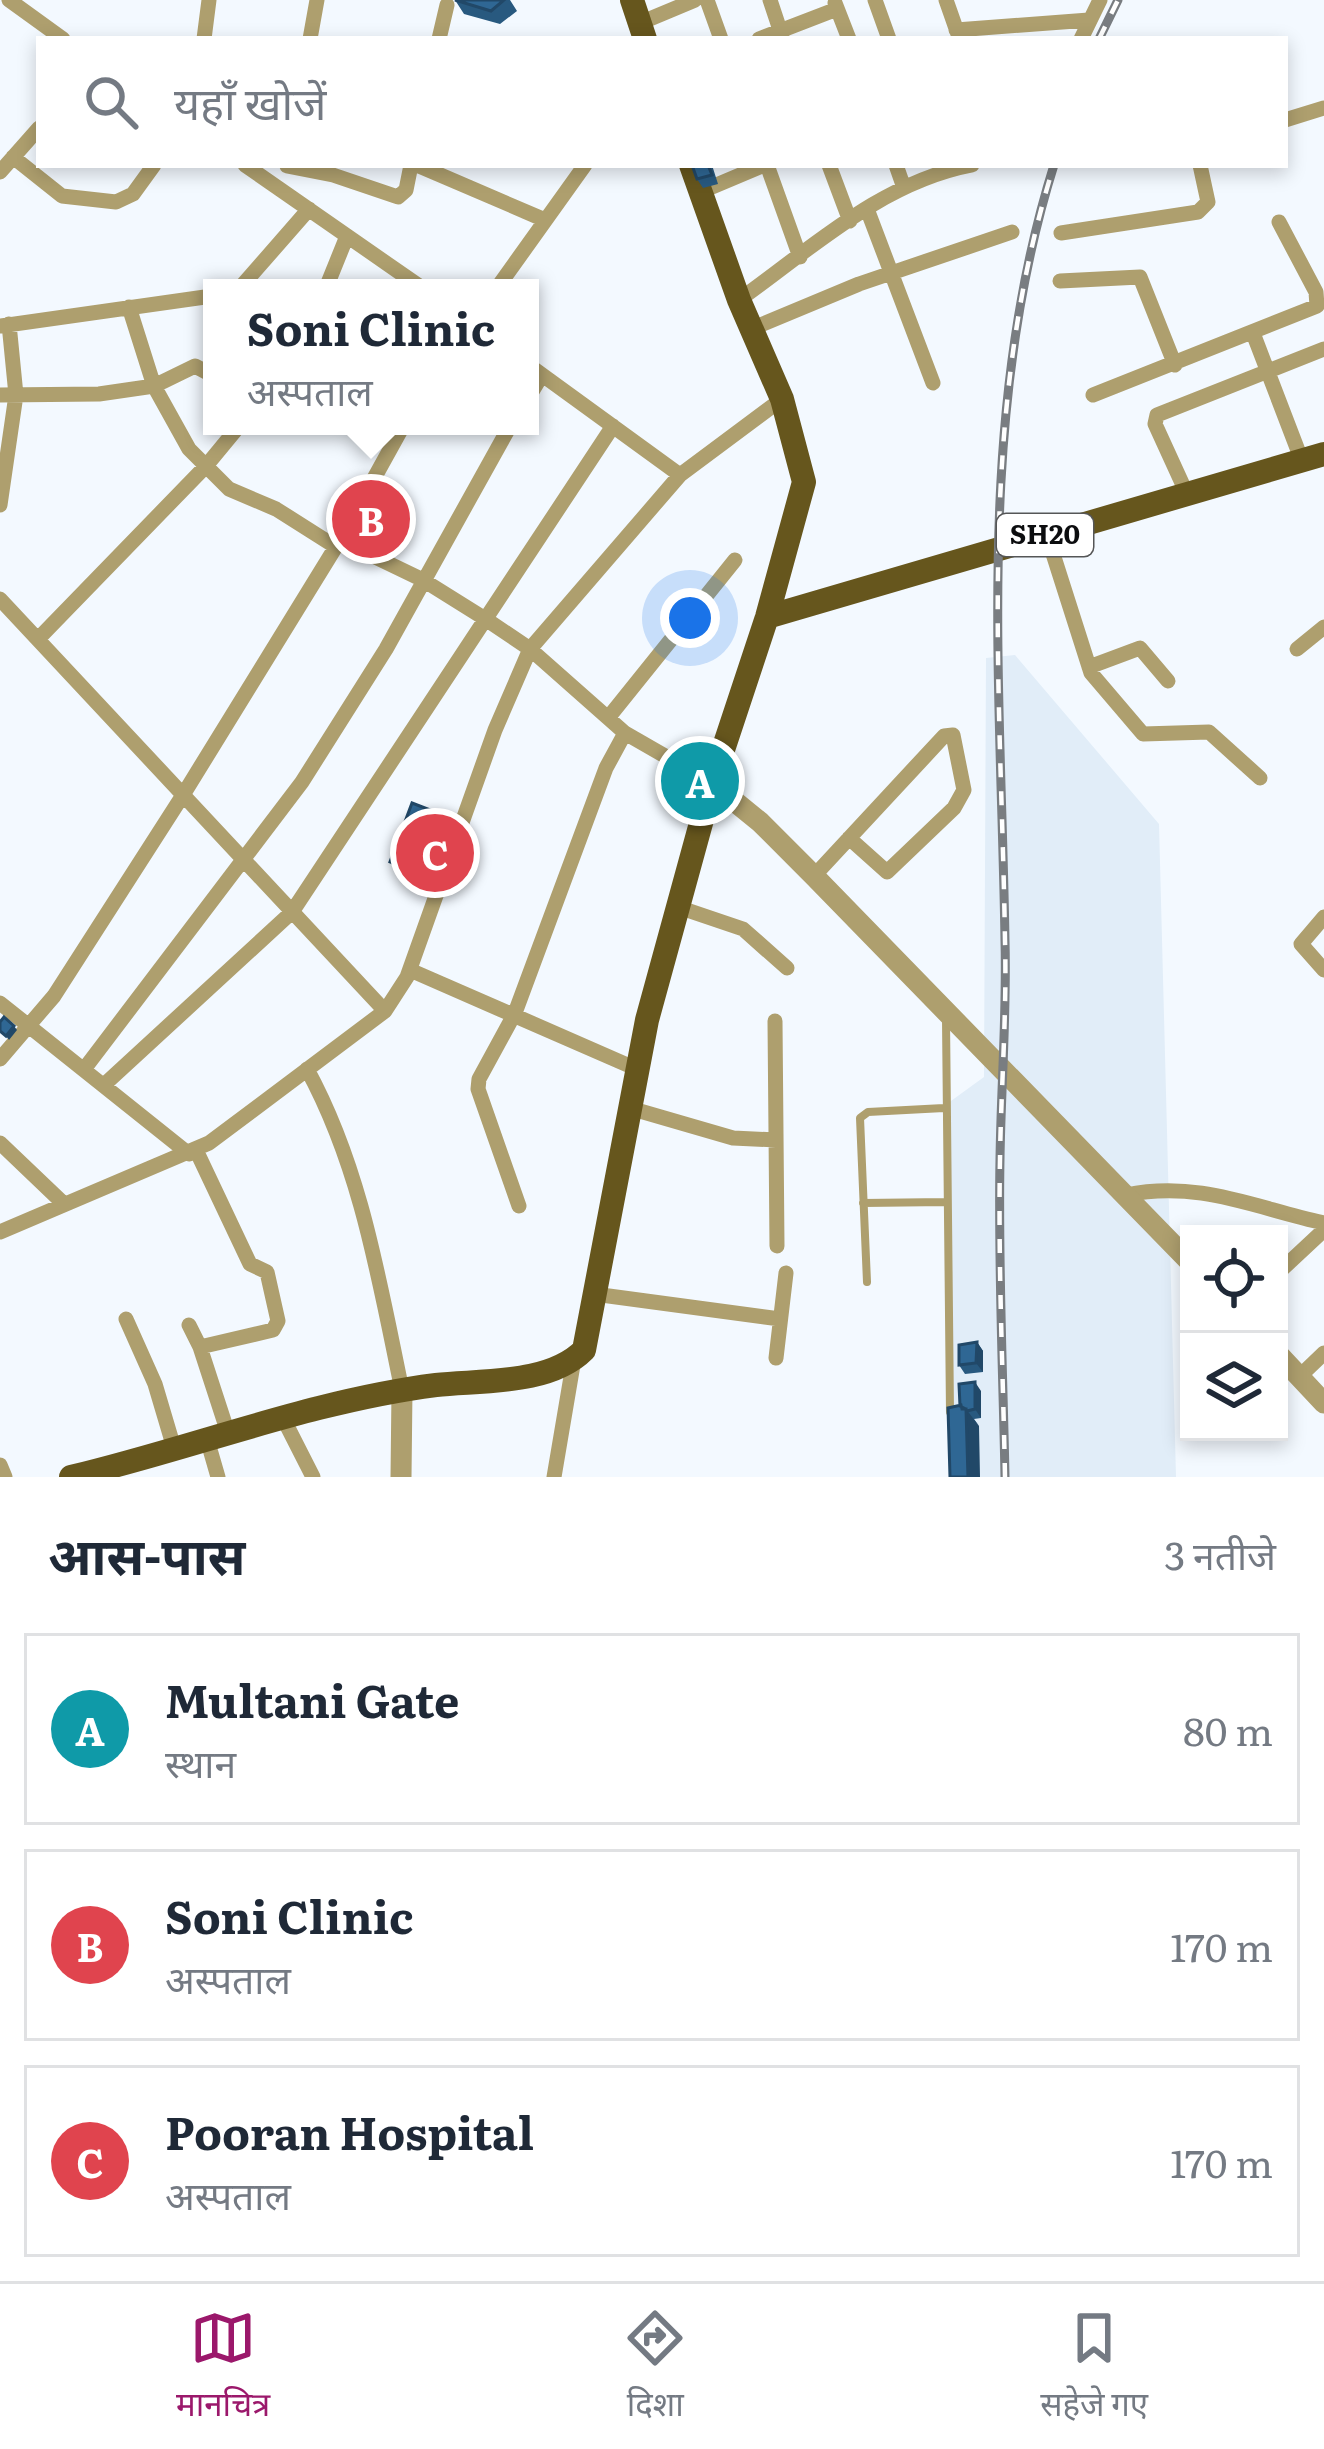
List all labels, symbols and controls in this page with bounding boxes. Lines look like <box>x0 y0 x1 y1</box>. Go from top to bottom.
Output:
search box <box>36 36 1288 168</box>
text: यहाँ खोजें <box>174 67 327 134</box>
icon: search <box>78 69 144 135</box>
popup <box>203 279 539 435</box>
text: Soni Clinic <box>247 293 495 360</box>
text: अस्पताल <box>247 360 373 418</box>
pin: B <box>332 474 410 564</box>
road number: SH20 <box>997 514 1093 556</box>
your location <box>660 588 720 648</box>
pin: A <box>661 736 739 826</box>
pin: C <box>396 808 474 898</box>
map controls <box>1180 1225 1288 1441</box>
button: locate <box>1180 1225 1288 1333</box>
button: layers <box>1180 1333 1288 1441</box>
text: आस-पास <box>48 1515 245 1591</box>
text: 3 नतीजे <box>1164 1524 1276 1582</box>
text: Multani Gate <box>165 1665 460 1732</box>
text: A <box>75 1700 105 1758</box>
text: 80 m <box>1183 1700 1273 1758</box>
text: स्थान <box>165 1732 236 1790</box>
text: Soni Clinic <box>165 1881 413 1948</box>
text: B <box>77 1916 103 1974</box>
text: 170 m <box>1170 1916 1273 1974</box>
text: अस्पताल <box>165 1948 291 2006</box>
text: Pooran Hospital <box>165 2097 534 2164</box>
text: C <box>76 2132 104 2190</box>
text: 170 m <box>1170 2132 1273 2190</box>
text: अस्पताल <box>165 2164 291 2222</box>
tab: मानचित्र <box>176 2305 270 2429</box>
tab: दिशा <box>622 2305 688 2429</box>
tab: सहेजे गए <box>1040 2305 1148 2429</box>

